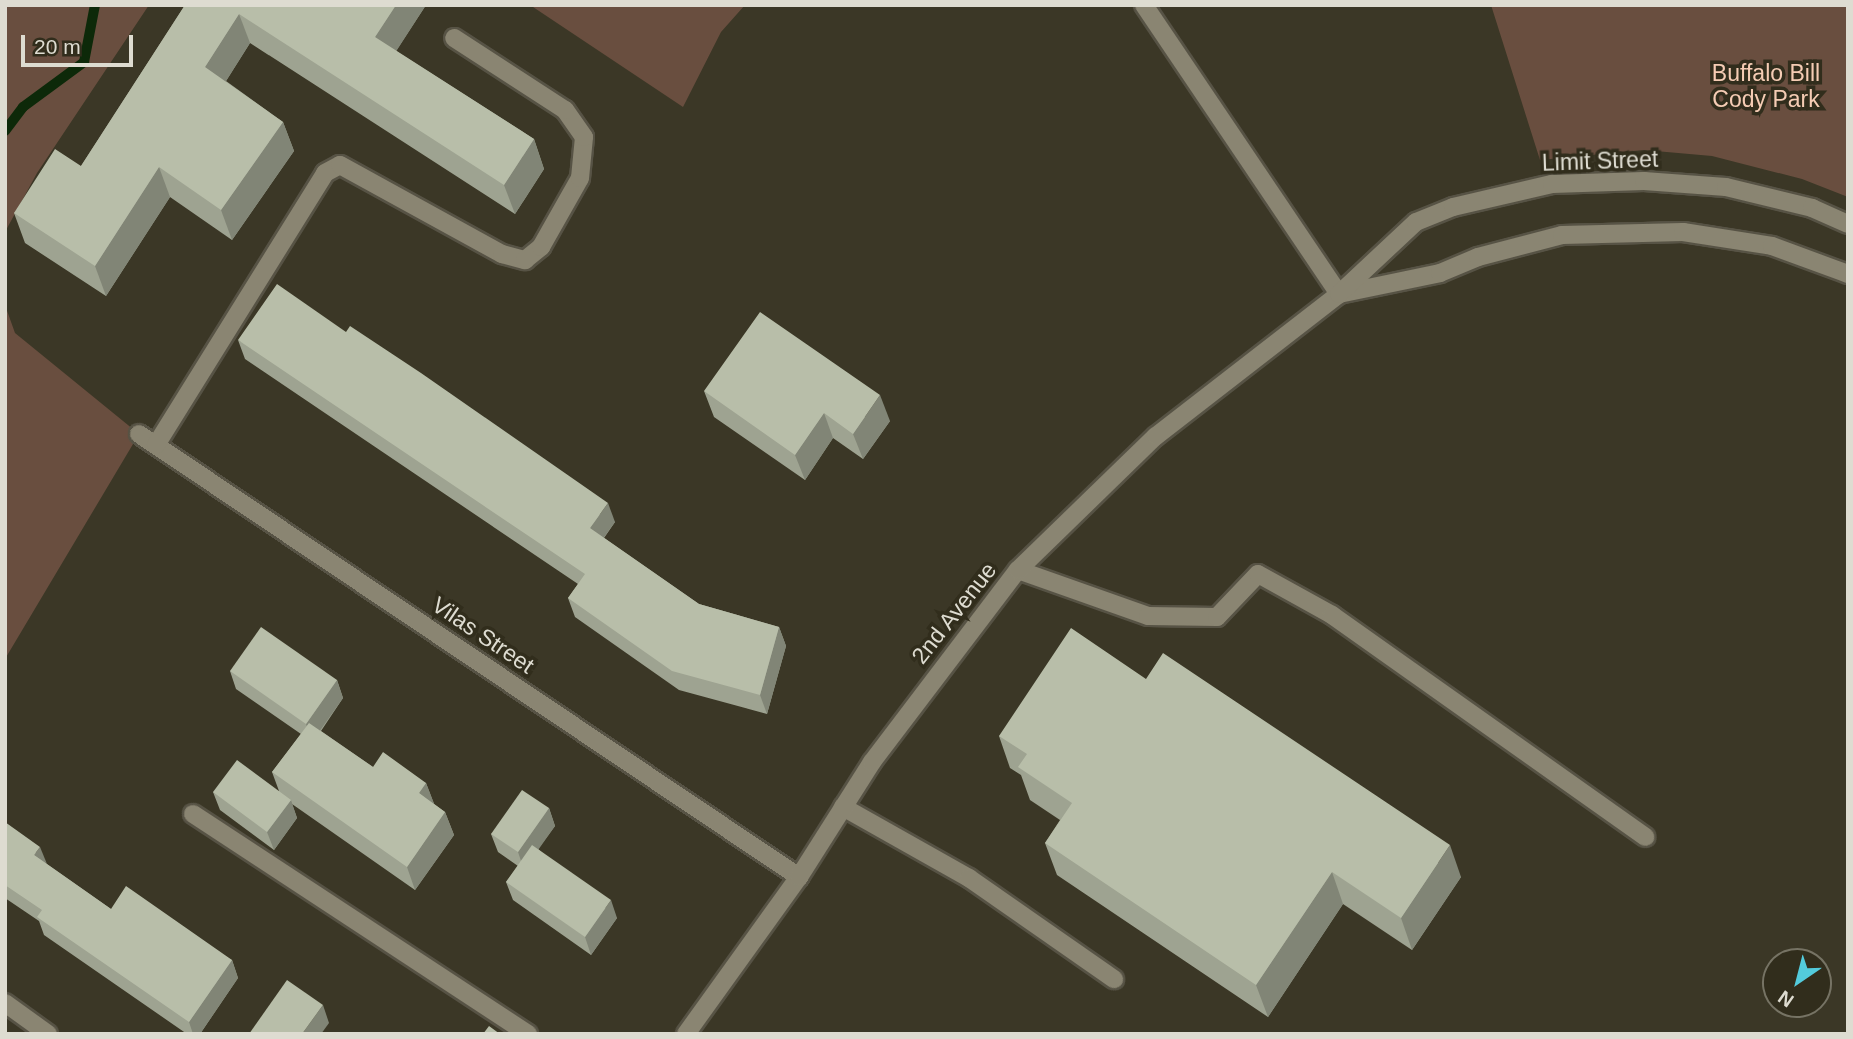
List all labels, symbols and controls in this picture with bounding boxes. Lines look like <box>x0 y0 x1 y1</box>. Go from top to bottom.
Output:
scale bar <box>24 21 136 65</box>
text: 20 m <box>34 35 81 58</box>
park label: Buffalo Bill Cody Park <box>1712 59 1820 113</box>
street label: Limit Street <box>1541 145 1659 177</box>
street label: 2nd Avenue <box>905 556 1003 670</box>
street label: Vilas Street <box>427 591 539 679</box>
north arrow <box>1762 948 1832 1018</box>
text: N <box>1774 986 1797 1012</box>

